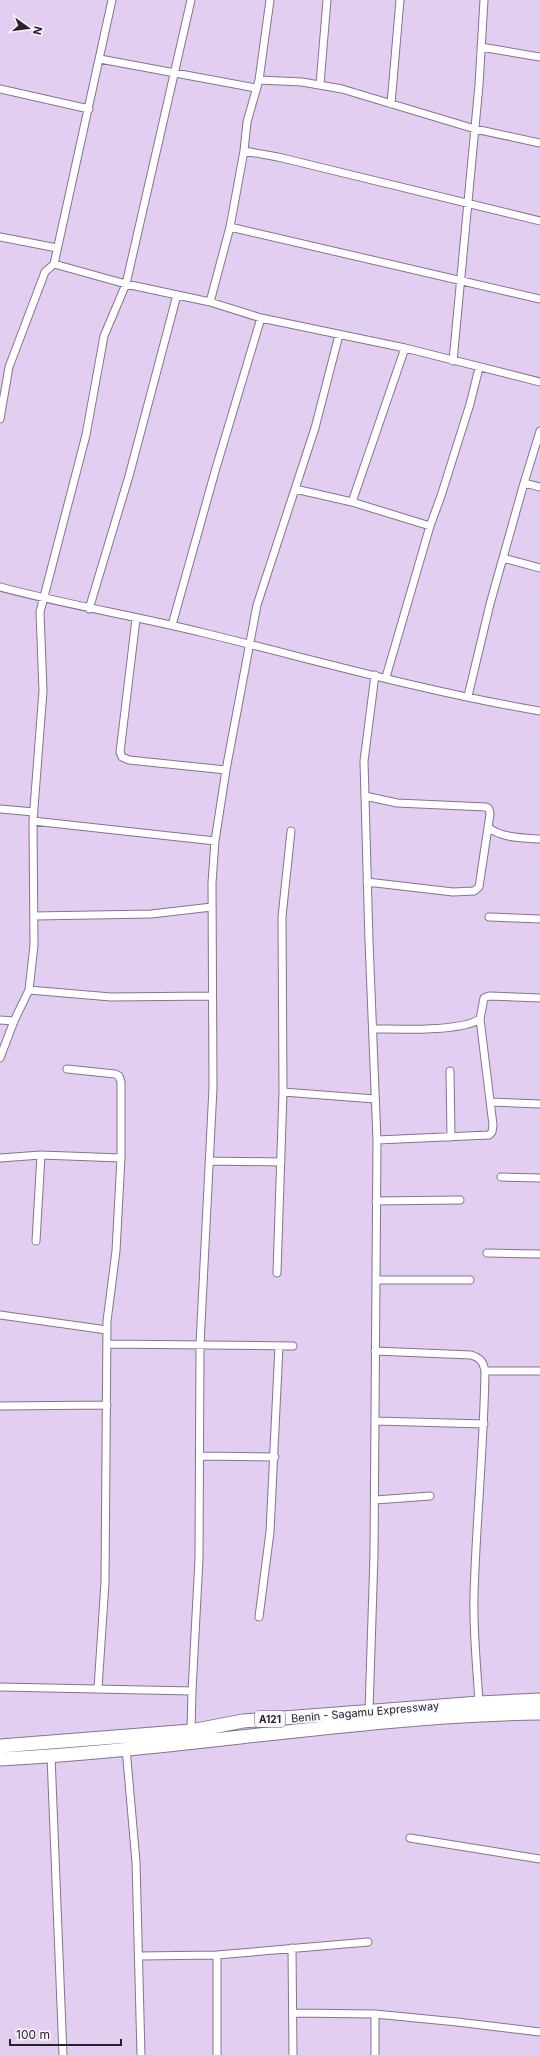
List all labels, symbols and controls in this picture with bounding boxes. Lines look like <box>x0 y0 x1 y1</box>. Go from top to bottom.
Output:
north arrow <box>8 8 48 48</box>
text: N <box>30 25 46 36</box>
street label: Benin - Sagamu Expressway <box>290 1699 440 1725</box>
road number: A121 <box>255 1711 285 1727</box>
scale bar <box>10 2021 121 2047</box>
text: 100 m <box>16 2027 50 2042</box>

